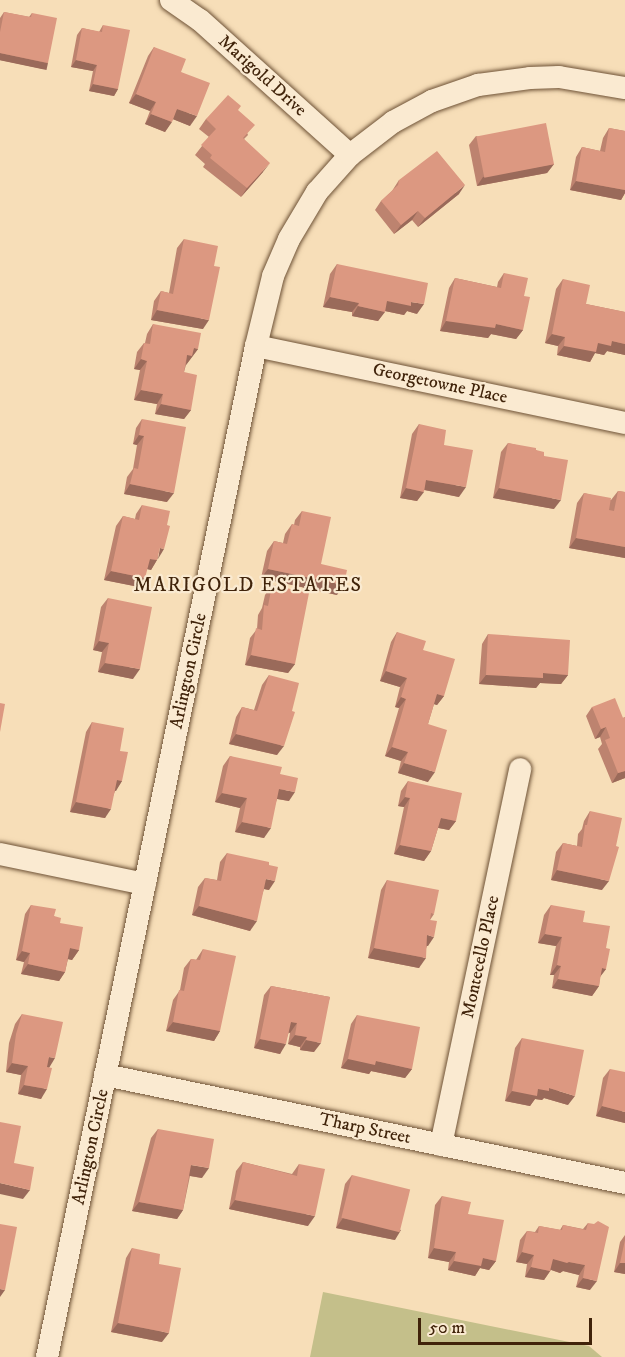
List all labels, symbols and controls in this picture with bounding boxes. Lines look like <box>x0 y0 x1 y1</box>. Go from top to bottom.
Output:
street label: Marigold Drive <box>213 31 311 121</box>
street label: Georgetowne Place <box>371 359 509 409</box>
district label: MARIGOLD ESTATES <box>133 573 363 597</box>
street label: Arlington Circle <box>166 611 212 731</box>
street label: Montecello Place <box>457 894 505 1020</box>
street label: Arlington Circle <box>68 1087 114 1207</box>
street label: Tharp Street <box>317 1109 413 1149</box>
scale bar <box>421 1306 595 1344</box>
text: 50 m <box>429 1317 465 1339</box>

